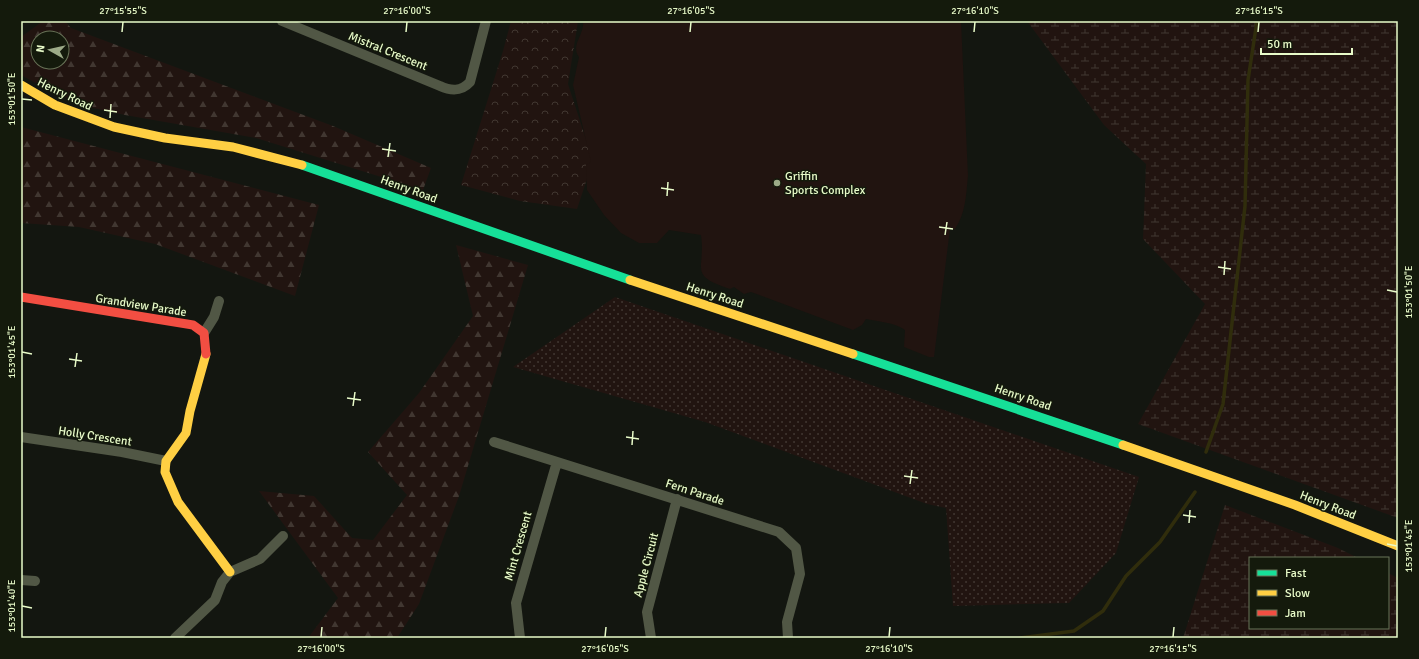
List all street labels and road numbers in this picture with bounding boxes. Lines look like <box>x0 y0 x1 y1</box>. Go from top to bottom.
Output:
street label: Mistral Crescent <box>346 29 430 74</box>
street label: Henry Road <box>35 75 95 114</box>
street label: Henry Road <box>378 172 439 207</box>
street label: Henry Road <box>684 279 745 312</box>
street label: Grandview Parade <box>94 291 188 320</box>
street label: Henry Road <box>992 381 1053 414</box>
street label: Holly Crescent <box>57 423 133 450</box>
street label: Fern Parade <box>664 476 726 509</box>
street label: Henry Road <box>1297 488 1358 523</box>
street label: Mint Crescent <box>501 510 536 583</box>
street label: Apple Circuit <box>631 531 662 599</box>

